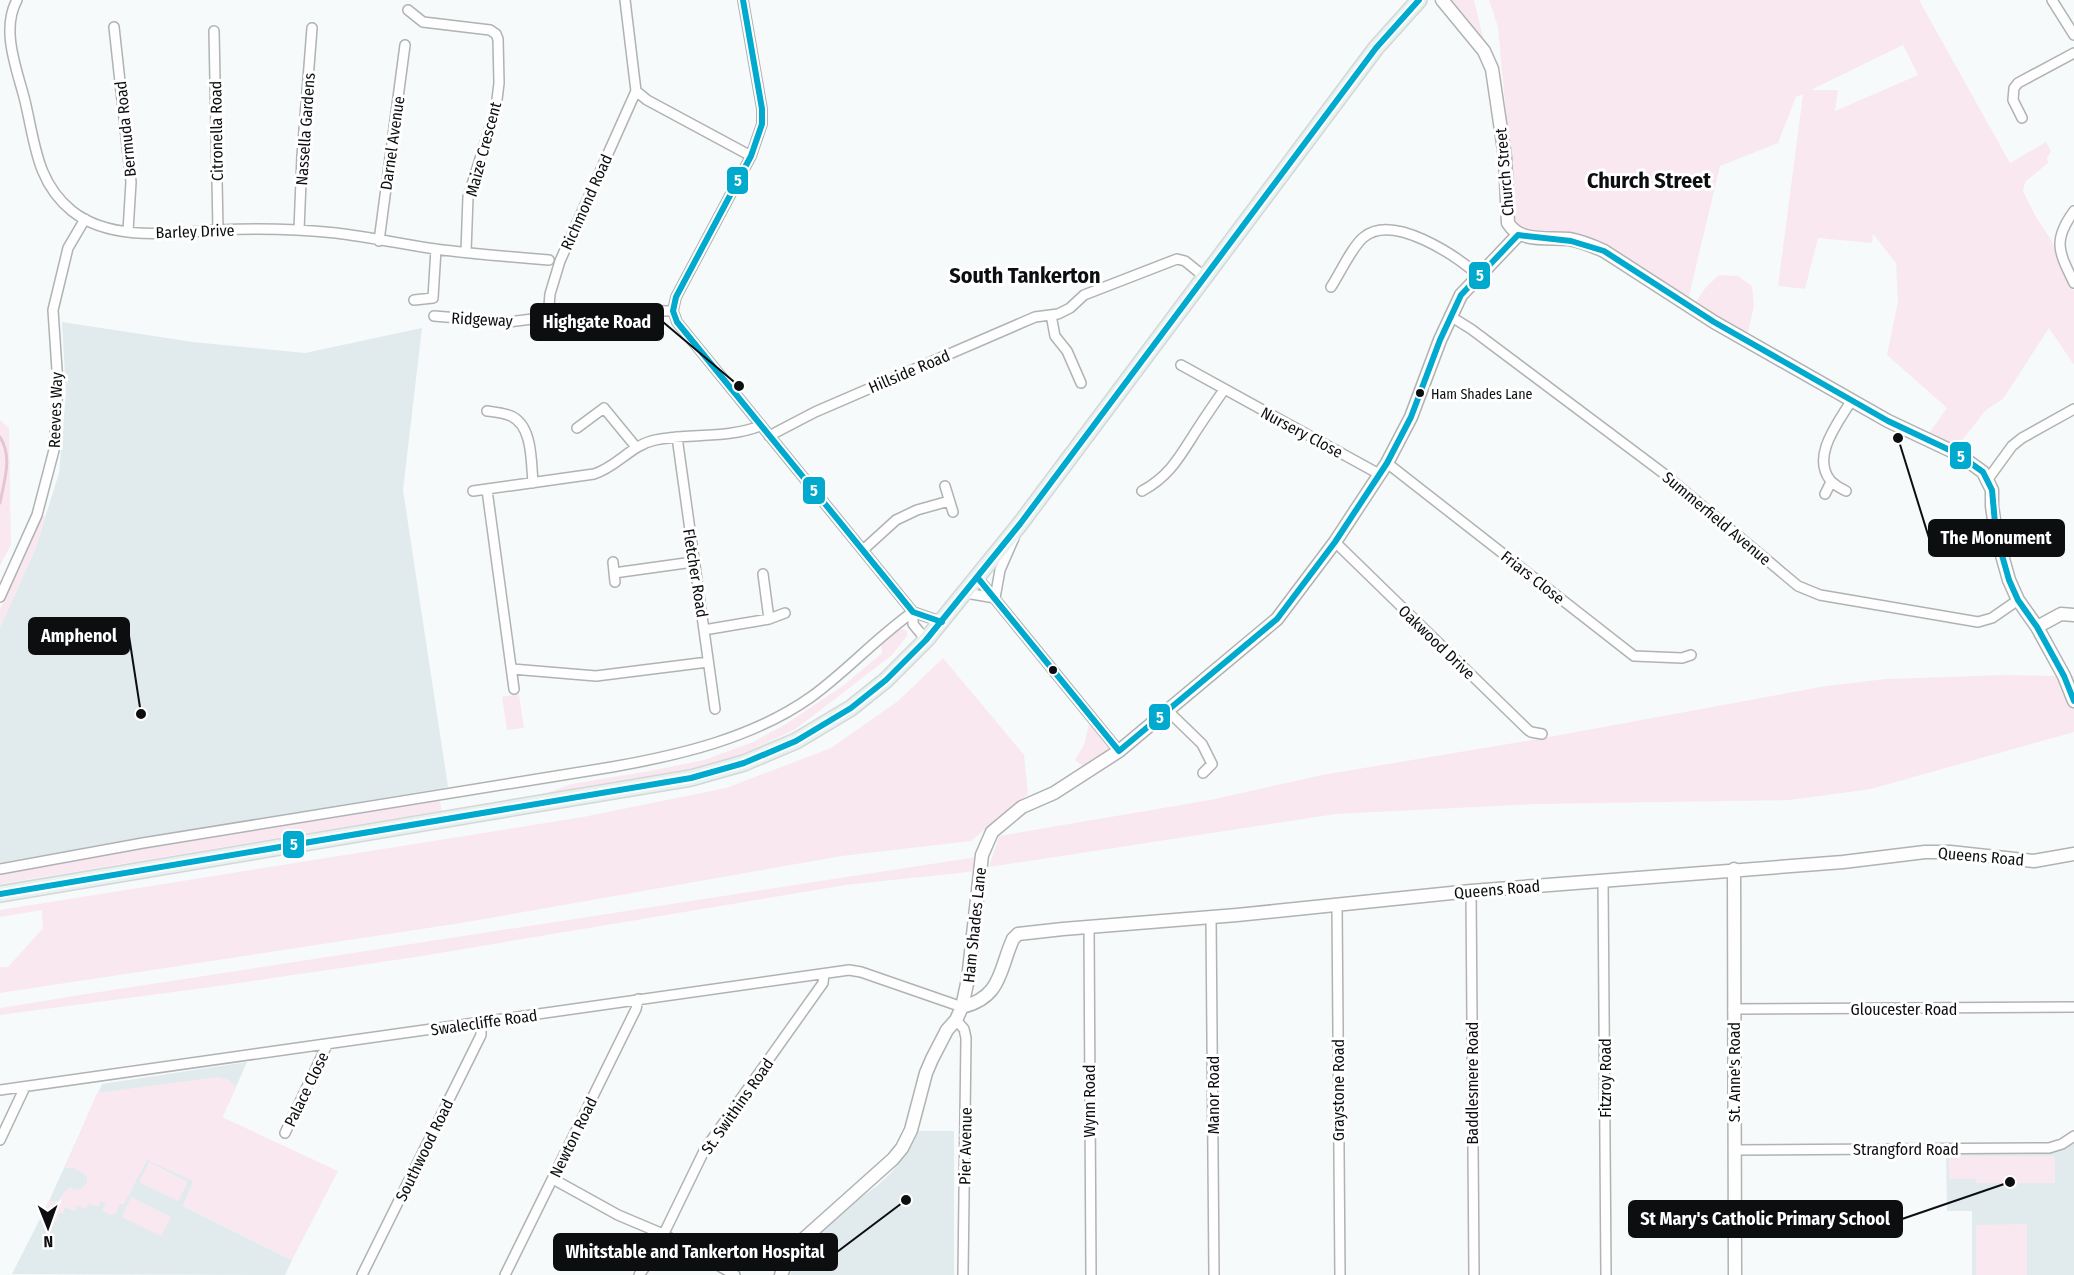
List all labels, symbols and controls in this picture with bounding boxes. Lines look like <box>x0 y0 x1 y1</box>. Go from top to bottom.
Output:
street label: Nassella Gardens <box>292 72 319 186</box>
street label: Bermuda Road <box>111 80 140 178</box>
street label: Citronella Road <box>206 81 227 181</box>
street label: Darnel Avenue <box>376 95 409 191</box>
street label: Maize Crescent <box>462 99 505 198</box>
street label: Church Street <box>1491 126 1518 217</box>
street label: Richmond Road <box>557 151 616 253</box>
line badge: 5 <box>726 166 749 195</box>
district label: Church Street <box>1587 167 1711 194</box>
text: 5 <box>734 171 742 190</box>
street label: Barley Drive <box>155 221 235 242</box>
line badge: 5 <box>1468 261 1491 290</box>
district label: South Tankerton <box>949 262 1101 289</box>
text: 5 <box>1476 266 1484 285</box>
callout: Highgate Road <box>531 304 663 340</box>
street label: Ridgeway <box>451 308 514 331</box>
text: Highgate Road <box>543 311 651 333</box>
street label: Hillside Road <box>866 346 953 397</box>
street label: Reeves Way <box>45 371 66 448</box>
place label: Ham Shades Lane <box>1431 386 1533 403</box>
marker: Ham Shades Lane <box>1414 387 1426 399</box>
street label: Nursery Close <box>1258 403 1346 462</box>
line badge: 5 <box>1949 441 1972 470</box>
text: 5 <box>1957 447 1965 466</box>
street label: Summerfield Avenue <box>1659 468 1775 569</box>
line badge: 5 <box>802 476 826 505</box>
text: 5 <box>810 481 818 500</box>
callout: The Monument <box>1929 520 2064 556</box>
street label: Fletcher Road <box>679 527 712 619</box>
text: The Monument <box>1940 527 2052 549</box>
street label: Friars Close <box>1497 547 1568 608</box>
street label: Oakwood Drive <box>1395 601 1479 684</box>
callout: Amphenol <box>29 618 129 654</box>
text: Amphenol <box>40 625 117 647</box>
unlabelled marker <box>1047 664 1059 676</box>
line badge: 5 <box>1148 703 1171 731</box>
text: 5 <box>1156 708 1164 727</box>
line badge: 5 <box>282 830 305 859</box>
text: 5 <box>290 835 298 854</box>
street label: Queens Road <box>1937 843 2025 870</box>
street label: Ham Shades Lane <box>959 866 990 984</box>
street label: Queens Road <box>1453 876 1541 903</box>
street label: Gloucester Road <box>1851 1000 1957 1019</box>
street label: Swalecliffe Road <box>430 1006 539 1039</box>
street label: Baddlesmere Road <box>1463 1022 1482 1144</box>
street label: St. Anne's Road <box>1725 1022 1744 1122</box>
street label: Fitzroy Road <box>1596 1038 1615 1118</box>
street label: Graystone Road <box>1329 1039 1348 1141</box>
street label: Palace Close <box>280 1049 333 1130</box>
street label: St. Swithins Road <box>697 1055 778 1158</box>
street label: Manor Road <box>1204 1056 1223 1134</box>
street label: Wynn Road <box>1080 1065 1099 1137</box>
street label: Newton Road <box>546 1094 601 1180</box>
street label: Southwood Road <box>392 1096 457 1204</box>
street label: Pier Avenue <box>955 1107 976 1185</box>
street label: Strangford Road <box>1853 1140 1959 1159</box>
north arrow <box>18 1197 78 1257</box>
callout: St Mary's Catholic Primary School <box>1629 1201 1902 1237</box>
text: St Mary's Catholic Primary School <box>1640 1208 1890 1230</box>
text: N <box>43 1232 53 1251</box>
callout: Whitstable and Tankerton Hospital <box>554 1234 837 1270</box>
text: Whitstable and Tankerton Hospital <box>565 1241 825 1263</box>

